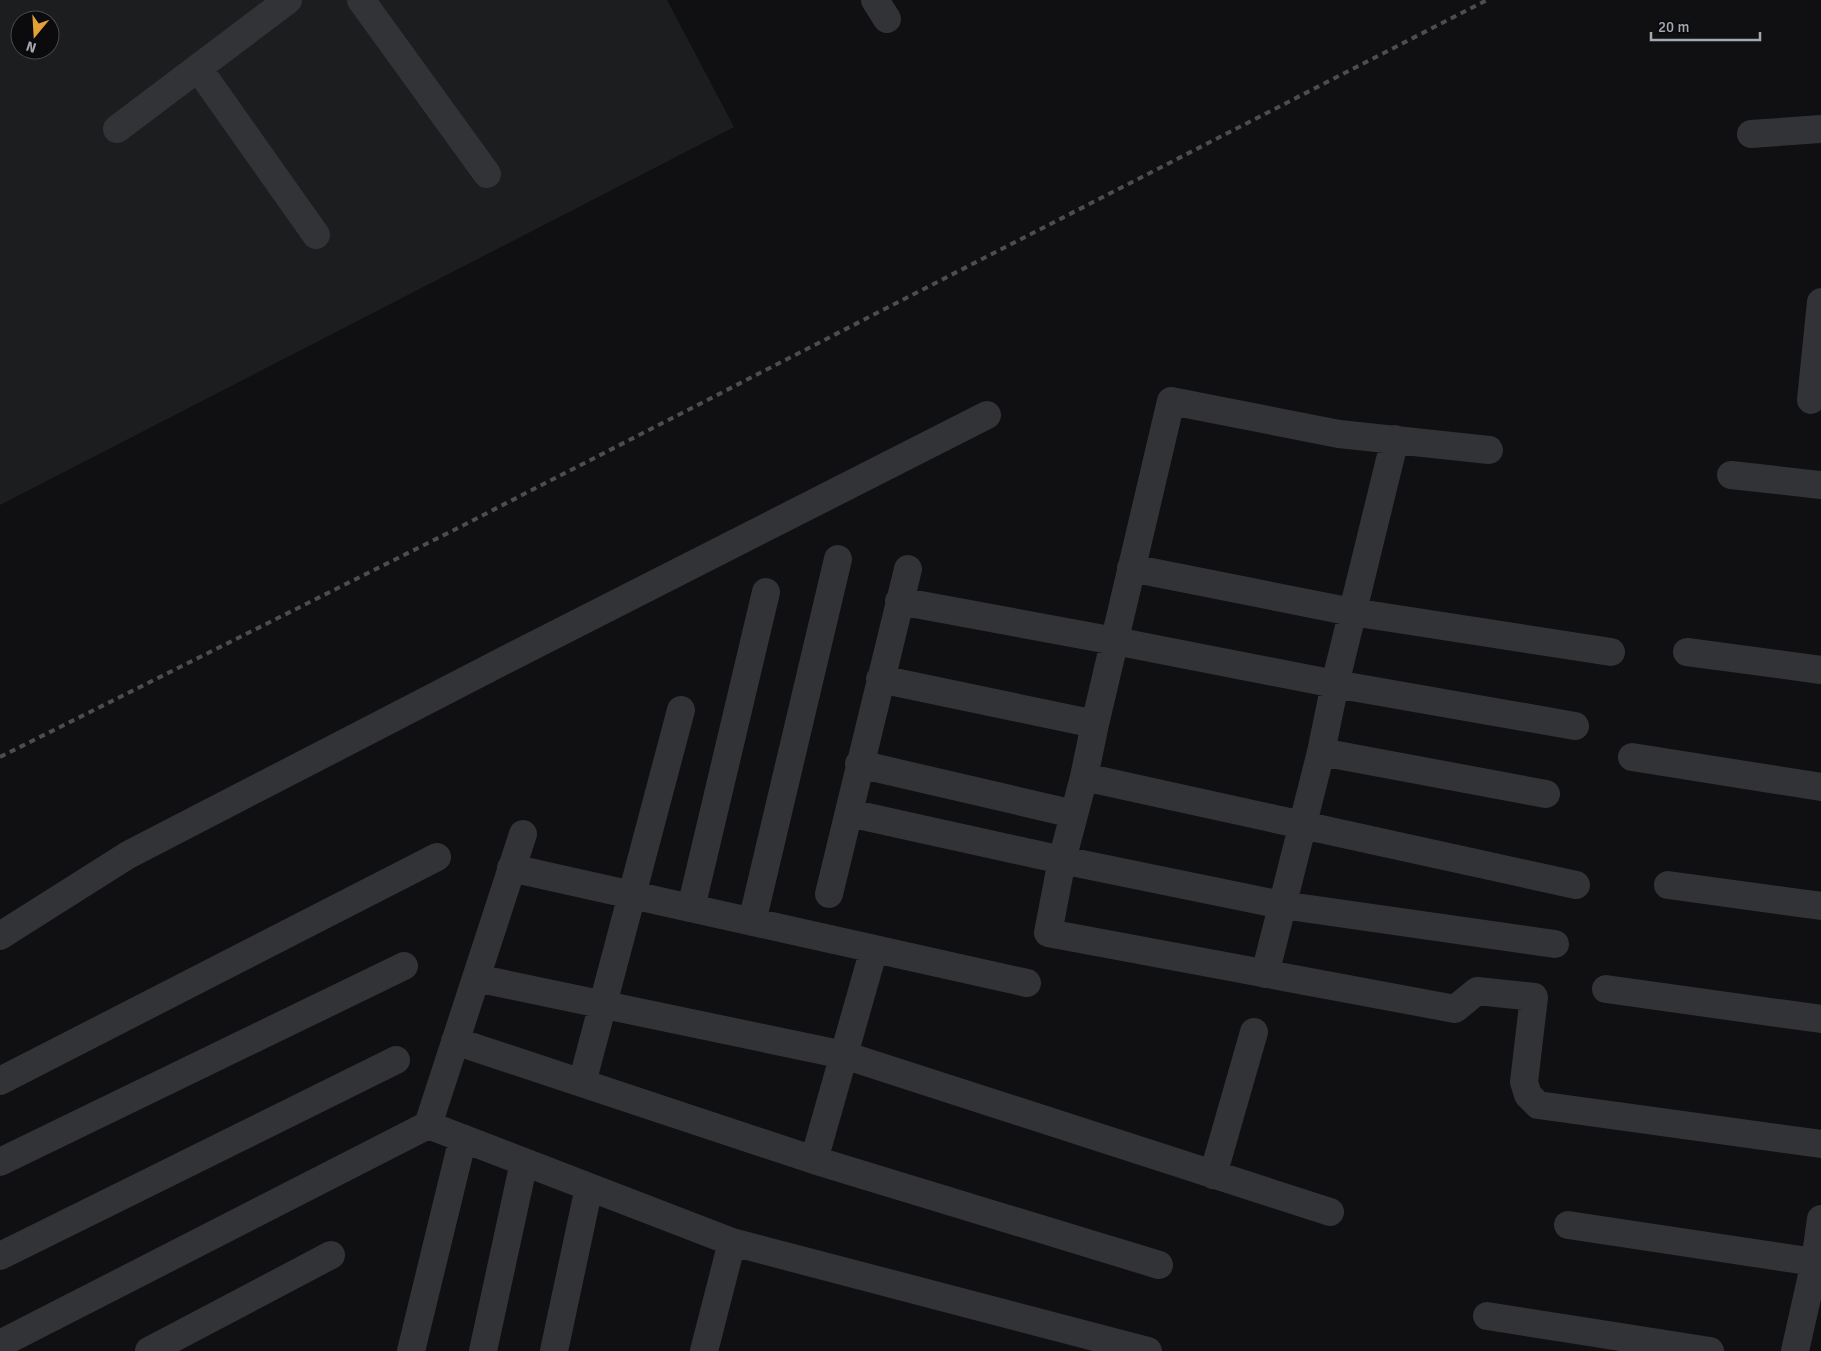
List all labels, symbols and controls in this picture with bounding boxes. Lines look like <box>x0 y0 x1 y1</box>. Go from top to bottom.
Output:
north arrow <box>10 10 60 60</box>
scale bar <box>1651 10 1760 42</box>
text: 20 m <box>1658 18 1689 36</box>
text: N <box>24 37 38 56</box>

